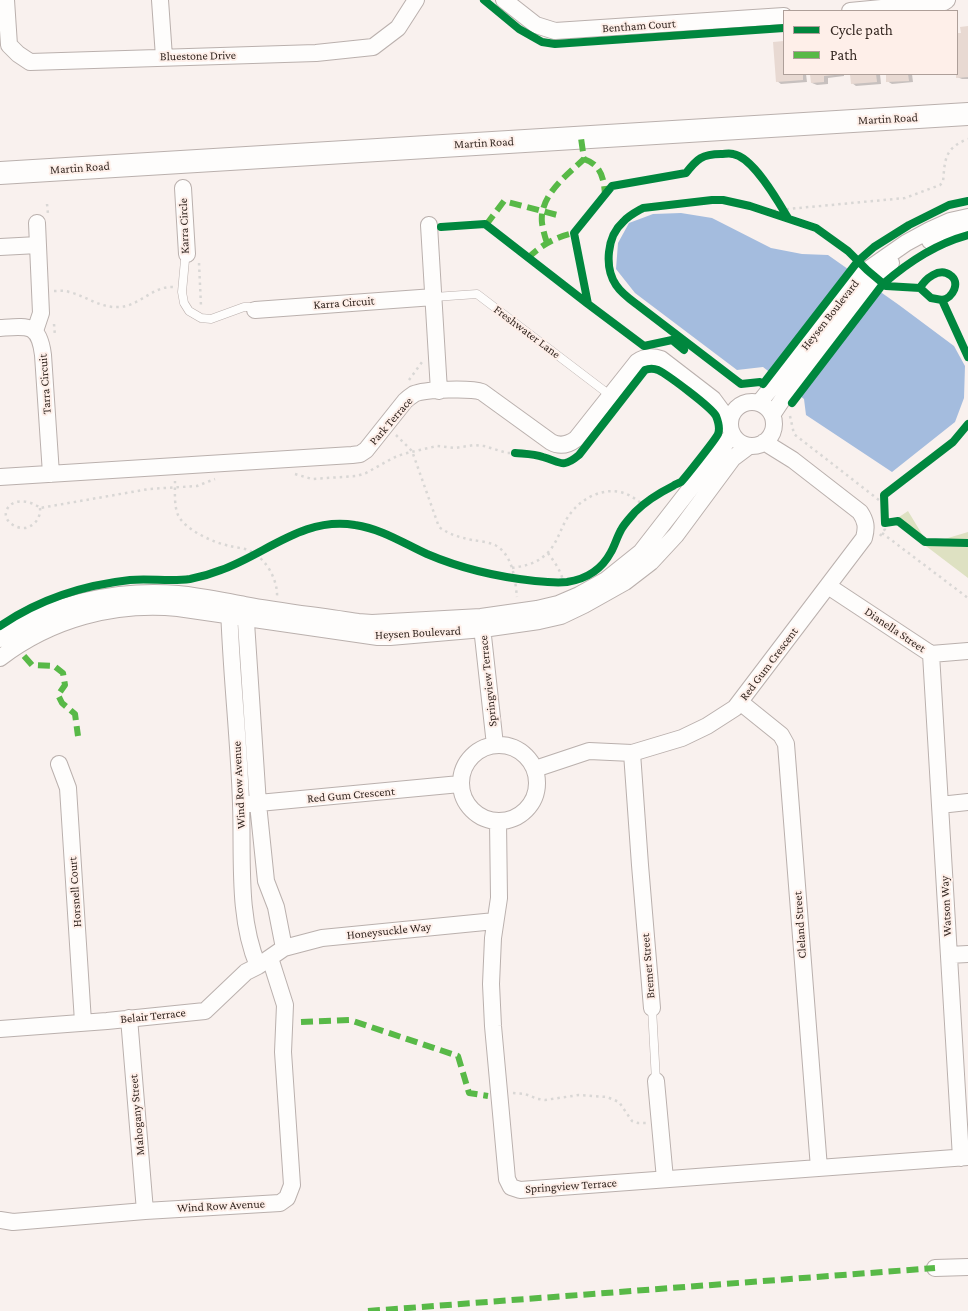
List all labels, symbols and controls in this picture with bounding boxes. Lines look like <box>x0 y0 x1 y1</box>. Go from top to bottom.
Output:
legend <box>783 10 958 75</box>
street label: Bentham Court <box>602 16 676 36</box>
text: Cycle path <box>830 22 893 38</box>
text: Path <box>830 47 857 63</box>
street label: Bluestone Drive <box>160 48 236 64</box>
street label: Martin Road <box>858 110 918 128</box>
street label: Martin Road <box>454 134 514 152</box>
street label: Martin Road <box>50 159 110 177</box>
street label: Karra Circle <box>176 198 192 254</box>
street label: Heysen Boulevard <box>798 277 862 353</box>
street label: Karra Circuit <box>313 294 375 312</box>
street label: Freshwater Lane <box>491 302 563 362</box>
street label: Tarra Circuit <box>36 353 54 415</box>
street label: Park Terrace <box>366 394 416 448</box>
street label: Dianella Street <box>862 604 928 656</box>
street label: Heysen Boulevard <box>375 624 461 642</box>
street label: Red Gum Crescent <box>737 625 801 703</box>
street label: Springview Terrace <box>476 635 500 727</box>
street label: Wind Row Avenue <box>230 741 248 829</box>
street label: Red Gum Crescent <box>307 784 395 806</box>
street label: Horsnell Court <box>65 856 85 928</box>
street label: Watson Way <box>937 875 955 937</box>
street label: Cleland Street <box>790 891 810 959</box>
street label: Honeysuckle Way <box>346 919 432 943</box>
street label: Bremer Street <box>638 933 658 999</box>
street label: Belair Terrace <box>120 1005 186 1027</box>
street label: Mahogany Street <box>126 1074 148 1156</box>
street label: Springview Terrace <box>525 1176 617 1196</box>
street label: Wind Row Avenue <box>177 1197 265 1215</box>

